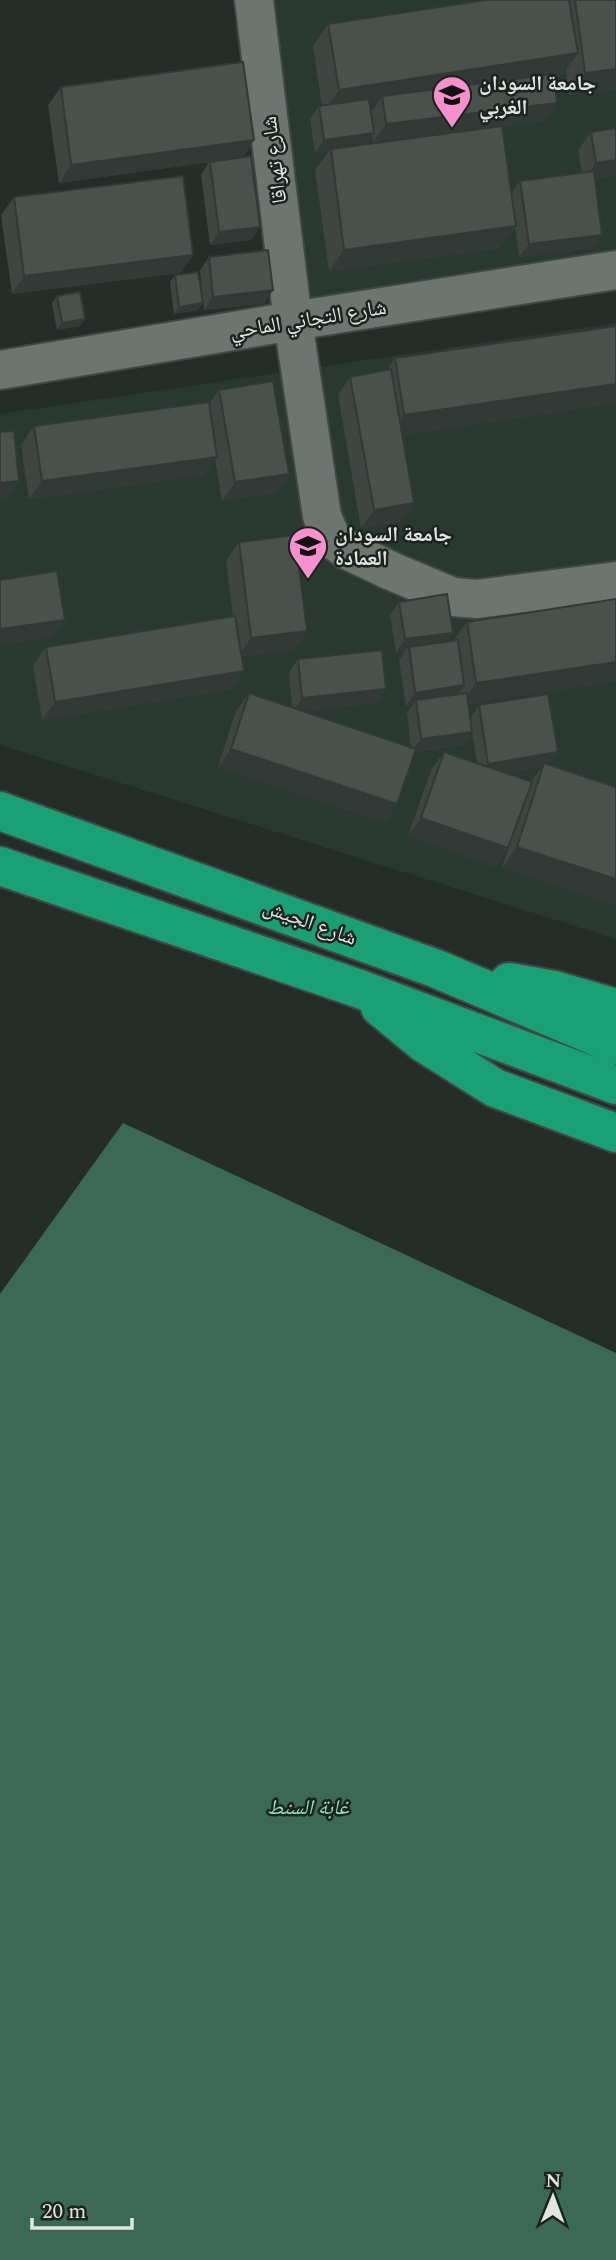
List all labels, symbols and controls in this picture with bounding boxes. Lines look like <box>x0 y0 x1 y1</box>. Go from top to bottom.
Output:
place label: جامعة السودان الغربي <box>479 68 596 124</box>
school or university icon: جامعة السودان الغربي <box>431 74 473 129</box>
street label: شارع تهراقا <box>254 114 296 206</box>
street label: شارع التجاني الماحي <box>228 292 389 348</box>
place label: جامعة السودان العمادة <box>335 519 452 575</box>
school or university icon: جامعة السودان العمادة <box>287 525 329 580</box>
street label: شارع الجيش <box>258 891 361 955</box>
park label: غابة السنط <box>267 1792 349 1824</box>
north arrow <box>518 2162 588 2232</box>
text: N <box>545 2167 561 2196</box>
scale bar <box>32 2186 131 2230</box>
text: 20 m <box>42 2196 86 2228</box>

